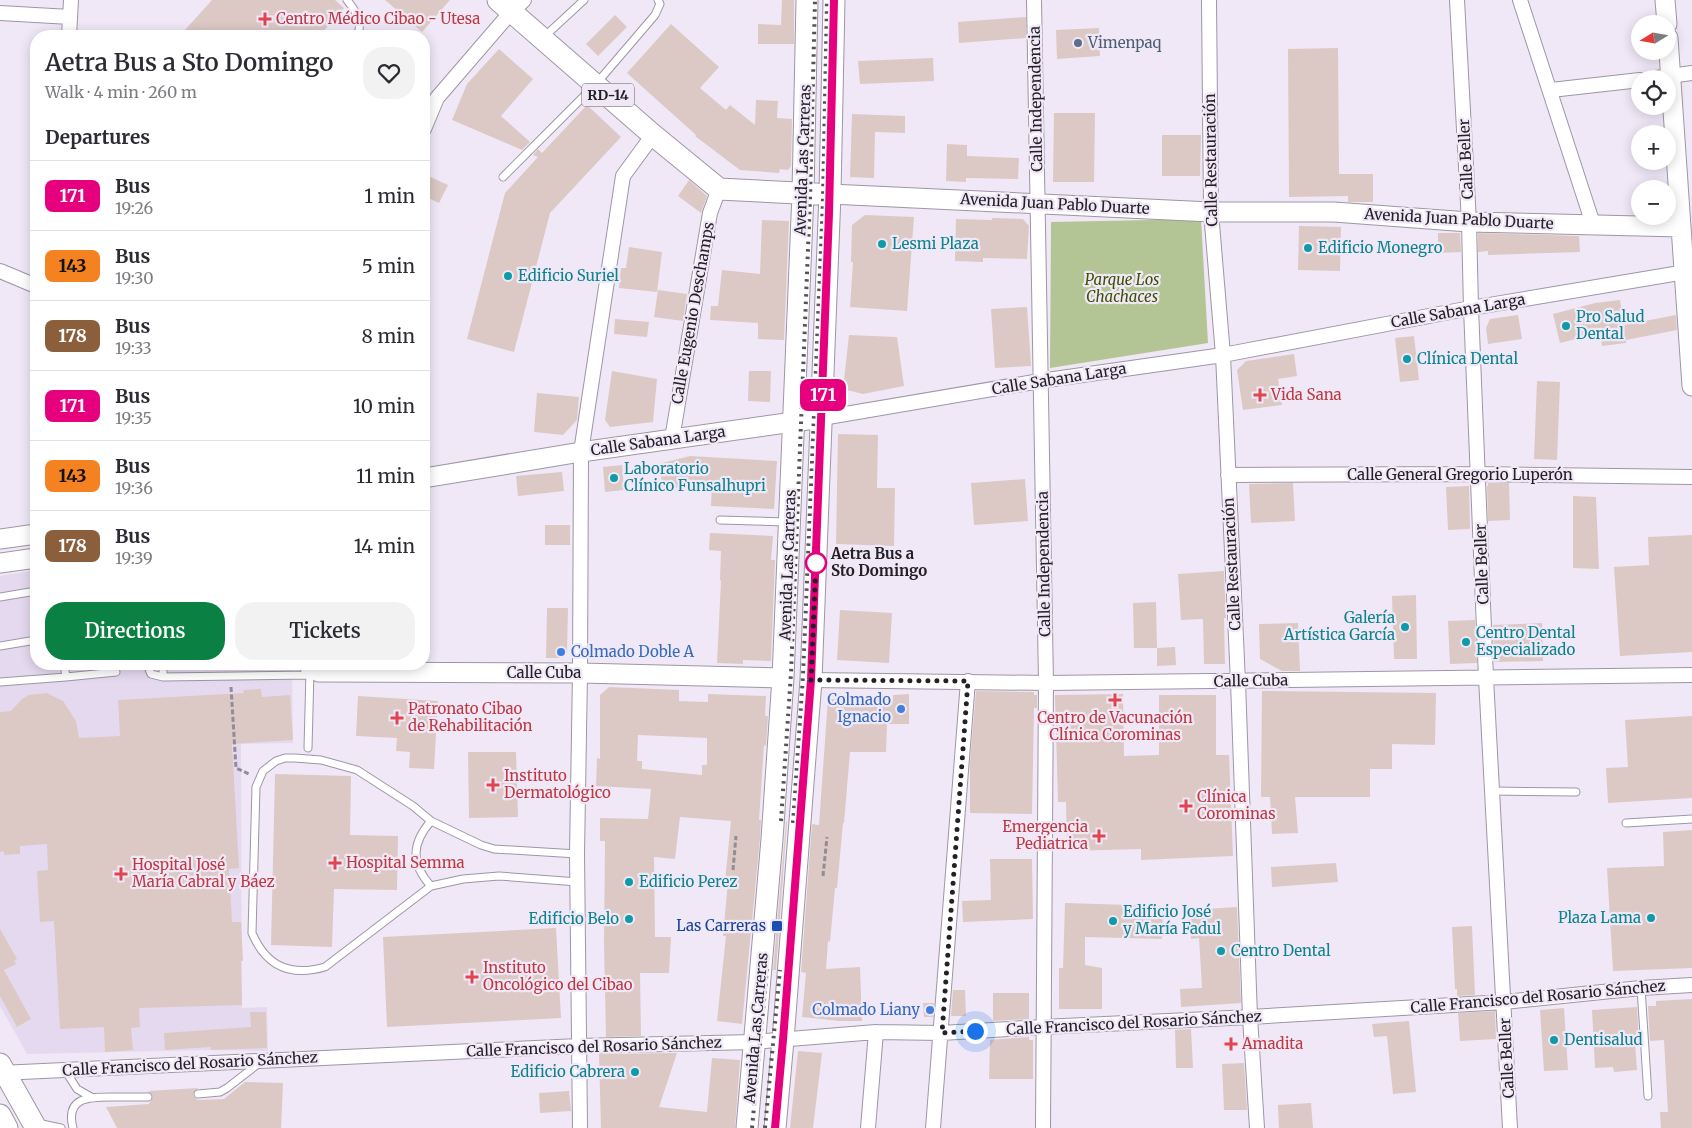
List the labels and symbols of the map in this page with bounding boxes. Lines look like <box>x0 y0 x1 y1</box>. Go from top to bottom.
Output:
place label: Centro Médico Cibao - Utesa <box>276 9 480 28</box>
marker: Centro Médico Cibao - Utesa <box>258 12 272 26</box>
north arrow <box>1631 15 1676 60</box>
street label: Calle Independencia <box>1025 26 1046 172</box>
place label: Vimenpaq <box>1087 33 1162 52</box>
marker: Vimenpaq <box>1072 37 1084 49</box>
road number: RD-14 <box>582 84 634 106</box>
street label: Avenida Las Carreras <box>790 84 815 237</box>
street label: Calle Restauración <box>1200 93 1221 227</box>
street label: Calle Beller <box>1454 118 1477 200</box>
street label: Avenida Juan Pablo Duarte <box>959 189 1150 218</box>
street label: Avenida Juan Pablo Duarte <box>1363 204 1554 233</box>
street label: Calle Eugenio Deschamps <box>667 220 718 405</box>
place label: Lesmi Plaza <box>892 234 979 253</box>
marker: Lesmi Plaza <box>876 238 888 250</box>
place label: Edificio Monegro <box>1318 238 1443 257</box>
marker: Edificio Monegro <box>1302 242 1314 254</box>
place label: Edificio Suriel <box>518 266 619 285</box>
marker: Edificio Suriel <box>502 270 514 282</box>
park label: Parque Los Chachaces <box>1085 270 1159 306</box>
street label: Calle Sabana Larga <box>1389 289 1526 332</box>
place label: Pro Salud Dental <box>1576 307 1644 343</box>
marker: Pro Salud Dental <box>1560 320 1572 332</box>
place label: Clínica Dental <box>1417 349 1518 368</box>
marker: Clínica Dental <box>1401 353 1413 365</box>
street label: Calle Sabana Larga <box>990 358 1128 399</box>
line badge: 171 <box>794 379 852 411</box>
place label: Vida Sana <box>1270 385 1342 404</box>
marker: Vida Sana <box>1253 388 1267 402</box>
street label: Calle Sabana Larga <box>589 422 727 459</box>
place label: Laboratorio Clínico Funsalhupri <box>624 459 766 495</box>
street label: Calle General Gregorio Luperón <box>1347 465 1573 484</box>
marker: Laboratorio Clínico Funsalhupri <box>608 472 620 484</box>
street label: Avenida Las Carreras <box>775 489 800 642</box>
street label: Calle Independencia <box>1033 491 1054 637</box>
street label: Calle Restauración <box>1219 497 1244 631</box>
street label: Calle Beller <box>1471 523 1492 605</box>
place label: Aetra Bus a Sto Domingo <box>830 544 927 580</box>
marker: Aetra Bus a Sto Domingo <box>805 552 827 574</box>
place label: Galería Artística García <box>1283 608 1395 644</box>
marker: Galería Artística García <box>1399 621 1411 633</box>
place label: Centro Dental Especializado <box>1476 623 1576 659</box>
marker: Centro Dental Especializado <box>1460 636 1472 648</box>
place label: Colmado Doble A <box>571 642 695 661</box>
marker: Colmado Doble A <box>555 646 567 658</box>
street label: Calle Cuba <box>507 663 581 682</box>
street label: Calle Cuba <box>1213 670 1288 691</box>
place label: Colmado Ignacio <box>827 690 891 726</box>
marker: Centro de Vacunación Clínica Corominas <box>1108 693 1122 707</box>
place label: Patronato Cibao de Rehabilitación <box>408 699 533 735</box>
marker: Colmado Ignacio <box>895 703 907 715</box>
place label: Centro de Vacunación Clínica Corominas <box>1037 708 1193 744</box>
marker: Patronato Cibao de Rehabilitación <box>390 711 404 725</box>
place label: Instituto Dermatológico <box>504 766 611 802</box>
marker: Instituto Dermatológico <box>486 778 500 792</box>
place label: Clínica Corominas <box>1197 787 1276 823</box>
marker: Clínica Corominas <box>1179 799 1193 813</box>
place label: Emergencia Pediatrica <box>1002 817 1088 853</box>
marker: Emergencia Pediatrica <box>1092 829 1106 843</box>
place label: Hospital Semma <box>346 853 465 872</box>
place label: Hospital José María Cabral y Báez <box>132 855 275 891</box>
marker: Hospital Semma <box>328 856 342 870</box>
marker: Hospital José María Cabral y Báez <box>114 867 128 881</box>
place label: Edificio Perez <box>639 872 737 891</box>
marker: Edificio Perez <box>623 876 635 888</box>
place label: Edificio José y María Fadul <box>1123 902 1221 938</box>
place label: Plaza Lama <box>1558 908 1641 927</box>
place label: Edificio Belo <box>529 909 619 928</box>
marker: Plaza Lama <box>1645 912 1657 924</box>
marker: Edificio Belo <box>623 913 635 925</box>
marker: Edificio José y María Fadul <box>1107 915 1119 927</box>
place label: Las Carreras <box>676 916 766 935</box>
marker: Las Carreras <box>770 919 784 933</box>
place label: Centro Dental <box>1231 941 1331 960</box>
marker: Centro Dental <box>1215 945 1227 957</box>
street label: Avenida Las Carreras <box>739 952 772 1105</box>
place label: Instituto Oncológico del Cibao <box>483 958 633 994</box>
marker: Instituto Oncológico del Cibao <box>465 970 479 984</box>
street label: Calle Francisco del Rosario Sánchez <box>1410 976 1666 1017</box>
place label: Colmado Liany <box>812 1000 920 1019</box>
marker: Colmado Liany <box>924 1004 936 1016</box>
street label: Calle Francisco del Rosario Sánchez <box>1006 1006 1262 1039</box>
street label: Calle Beller <box>1495 1017 1518 1099</box>
your location <box>963 1019 988 1044</box>
place label: Dentisalud <box>1564 1030 1643 1049</box>
street label: Calle Francisco del Rosario Sánchez <box>466 1033 722 1060</box>
place label: Amadita <box>1241 1034 1303 1053</box>
marker: Dentisalud <box>1548 1034 1560 1046</box>
marker: Amadita <box>1224 1037 1238 1051</box>
street label: Calle Francisco del Rosario Sánchez <box>62 1047 318 1080</box>
place label: Edificio Cabrera <box>511 1062 625 1081</box>
marker: Edificio Cabrera <box>629 1066 641 1078</box>

